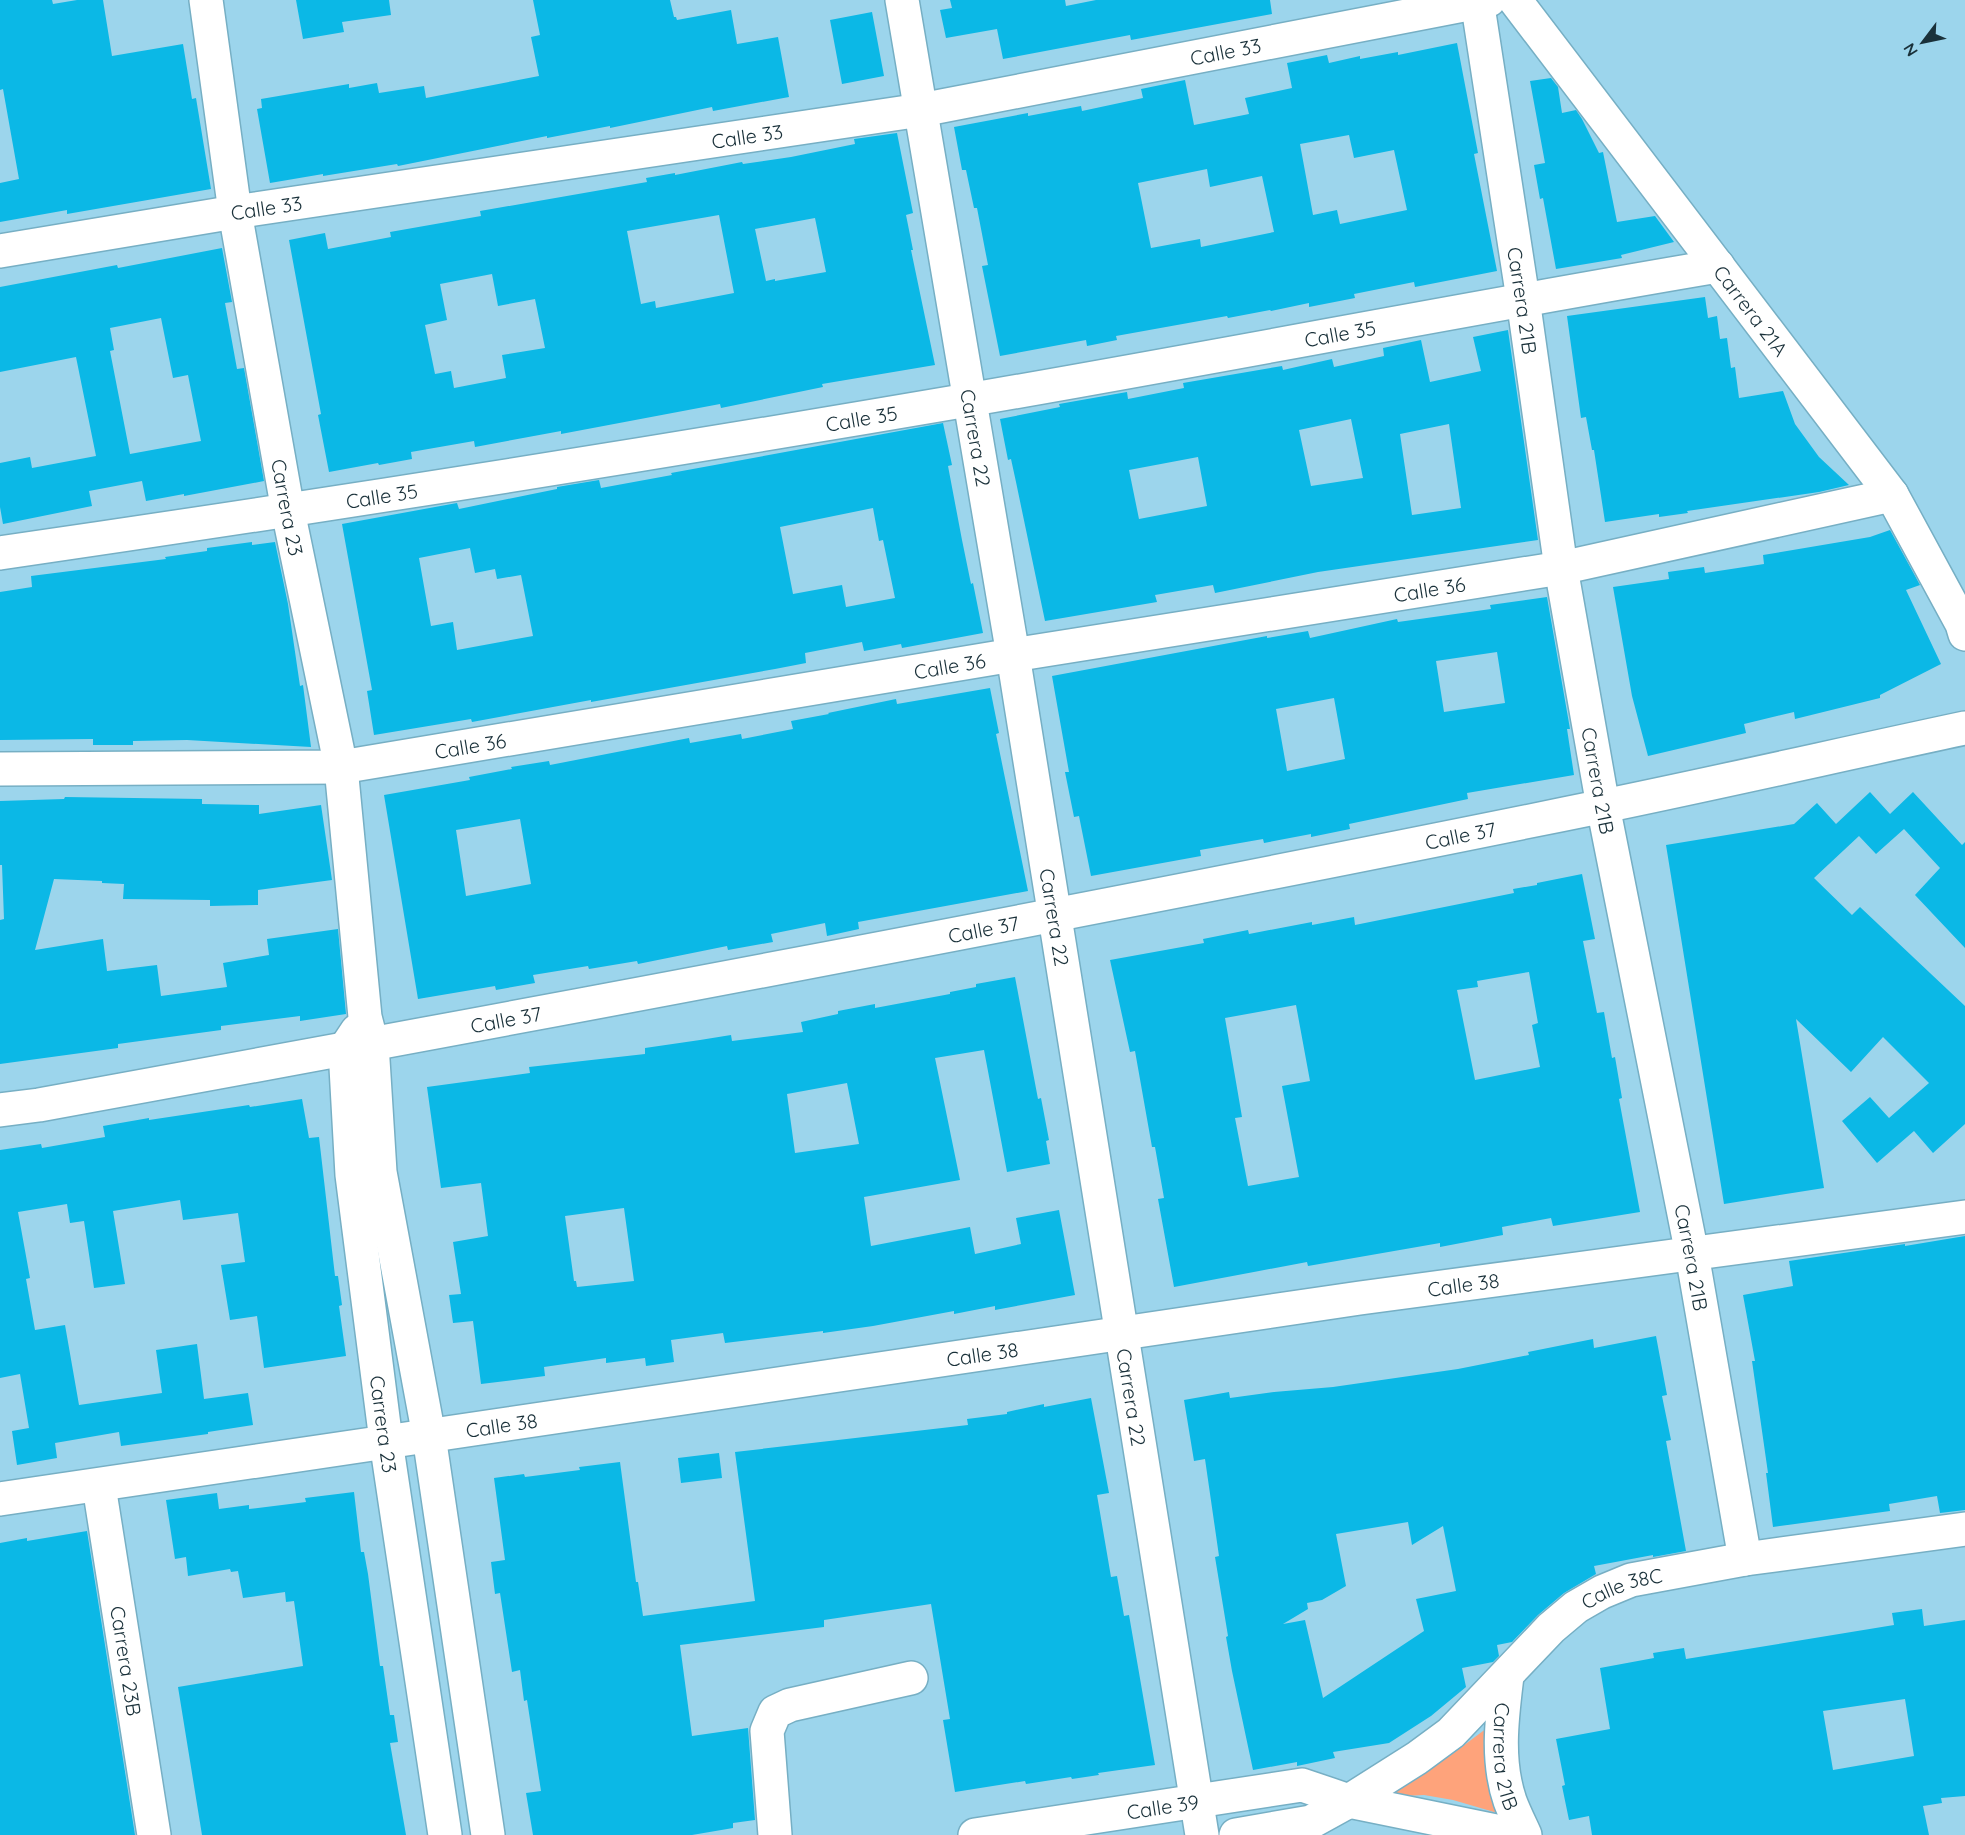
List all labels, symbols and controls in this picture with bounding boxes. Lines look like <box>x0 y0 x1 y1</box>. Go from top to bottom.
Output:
north arrow <box>1893 12 1953 72</box>
street label: Calle 33 <box>1188 32 1263 70</box>
text: N <box>1899 40 1922 60</box>
street label: Calle 33 <box>710 118 785 154</box>
street label: Calle 33 <box>229 190 304 225</box>
street label: Carrera 21B <box>1503 245 1543 356</box>
street label: Carrera 21A <box>1709 260 1794 361</box>
street label: Calle 35 <box>1302 314 1378 352</box>
street label: Carrera 22 <box>956 387 997 489</box>
street label: Calle 35 <box>824 400 899 436</box>
street label: Carrera 23 <box>266 457 309 558</box>
street label: Calle 35 <box>344 478 419 513</box>
street label: Calle 36 <box>1392 571 1467 607</box>
street label: Calle 36 <box>912 647 988 684</box>
street label: Carrera 21B <box>1577 725 1621 836</box>
street label: Calle 36 <box>433 727 508 764</box>
street label: Calle 37 <box>1423 816 1498 854</box>
street label: Carrera 22 <box>1035 867 1075 968</box>
street label: Calle 37 <box>946 910 1021 948</box>
street label: Calle 37 <box>468 1000 543 1038</box>
street label: Carrera 21B <box>1670 1202 1714 1313</box>
street label: Calle 38 <box>1426 1267 1501 1301</box>
street label: Calle 38 <box>945 1336 1020 1371</box>
street label: Carrera 22 <box>1112 1346 1152 1448</box>
street label: Carrera 23 <box>365 1374 403 1475</box>
street label: Calle 38 <box>464 1407 539 1443</box>
street label: Calle 38C <box>1576 1562 1664 1614</box>
street label: Carrera 23B <box>106 1604 148 1718</box>
street label: Carrera 21B <box>1489 1702 1525 1814</box>
street label: Calle 39 <box>1125 1788 1201 1824</box>

